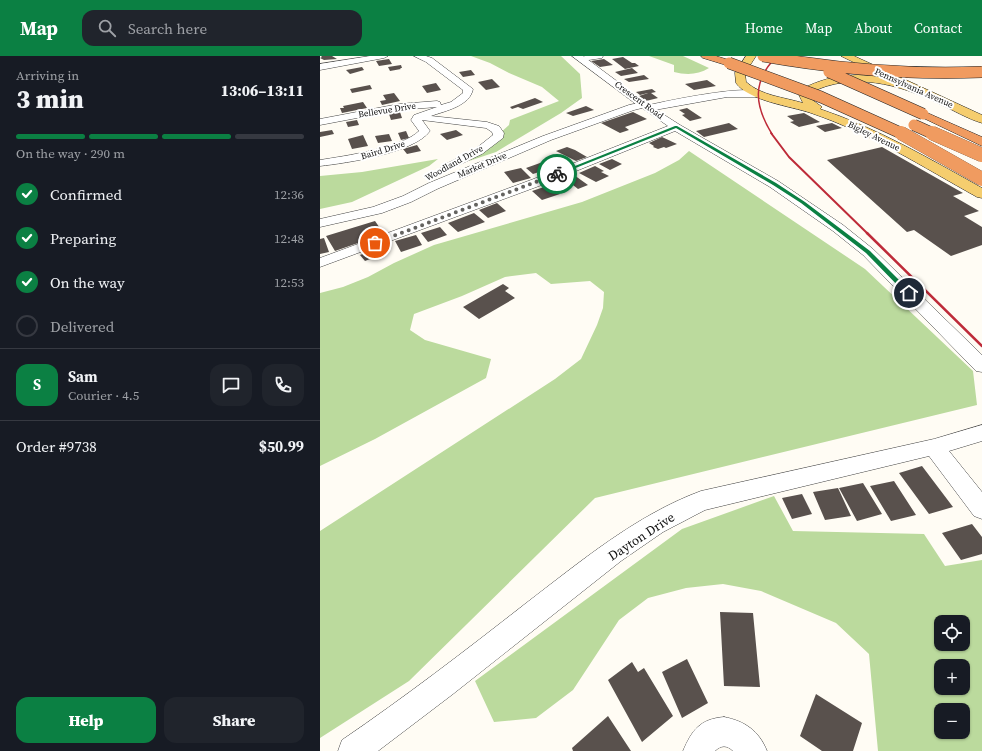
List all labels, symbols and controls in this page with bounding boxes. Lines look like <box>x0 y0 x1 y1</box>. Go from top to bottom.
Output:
search box <box>82 10 362 46</box>
text: Map <box>20 15 58 41</box>
icon: search <box>96 17 118 39</box>
text: Search here <box>128 18 207 39</box>
text: Home <box>745 18 783 38</box>
text: Map <box>805 18 832 38</box>
text: About <box>854 18 892 38</box>
text: Contact <box>914 18 962 38</box>
street label: Pennsylvania Avenue <box>873 65 956 111</box>
text: Arriving in <box>16 67 79 84</box>
street label: Crescent Road <box>612 78 666 122</box>
text: 13:06–13:11 <box>221 80 304 101</box>
text: 3 min <box>16 81 84 117</box>
street label: Bellevue Drive <box>357 99 417 120</box>
street label: Bigley Avenue <box>846 118 902 154</box>
street label: Baird Drive <box>359 137 407 162</box>
street label: Woodland Drive <box>423 142 485 184</box>
text: On the way · 290 m <box>16 145 125 162</box>
street label: Market Drive <box>456 149 509 181</box>
courier <box>537 154 577 194</box>
icon: bike <box>546 163 568 185</box>
icon: check <box>16 183 38 205</box>
text: Confirmed <box>50 184 122 205</box>
text: 12:36 <box>274 186 304 203</box>
pin <box>358 226 392 260</box>
icon: check <box>16 227 38 249</box>
text: Preparing <box>50 228 116 249</box>
text: 12:48 <box>274 230 304 247</box>
icon: bag <box>364 232 386 254</box>
icon: check <box>16 271 38 293</box>
text: On the way <box>50 272 125 293</box>
text: 12:53 <box>274 274 304 291</box>
pin <box>892 276 926 310</box>
icon: home <box>898 282 920 304</box>
text: Delivered <box>50 316 114 337</box>
button: chat <box>210 364 252 406</box>
button: phone <box>262 364 304 406</box>
text: Sam <box>68 366 98 387</box>
text: S <box>33 374 41 395</box>
text: Courier · 4.5 <box>68 387 139 404</box>
text: Order #9738 <box>16 436 97 457</box>
text: $50.99 <box>259 436 304 457</box>
street label: Dayton Drive <box>605 508 678 564</box>
map controls <box>934 615 970 739</box>
button: locate <box>934 615 970 651</box>
button: + <box>934 659 970 695</box>
button: Help <box>16 697 156 743</box>
button: Share <box>164 697 304 743</box>
button: − <box>934 703 970 739</box>

